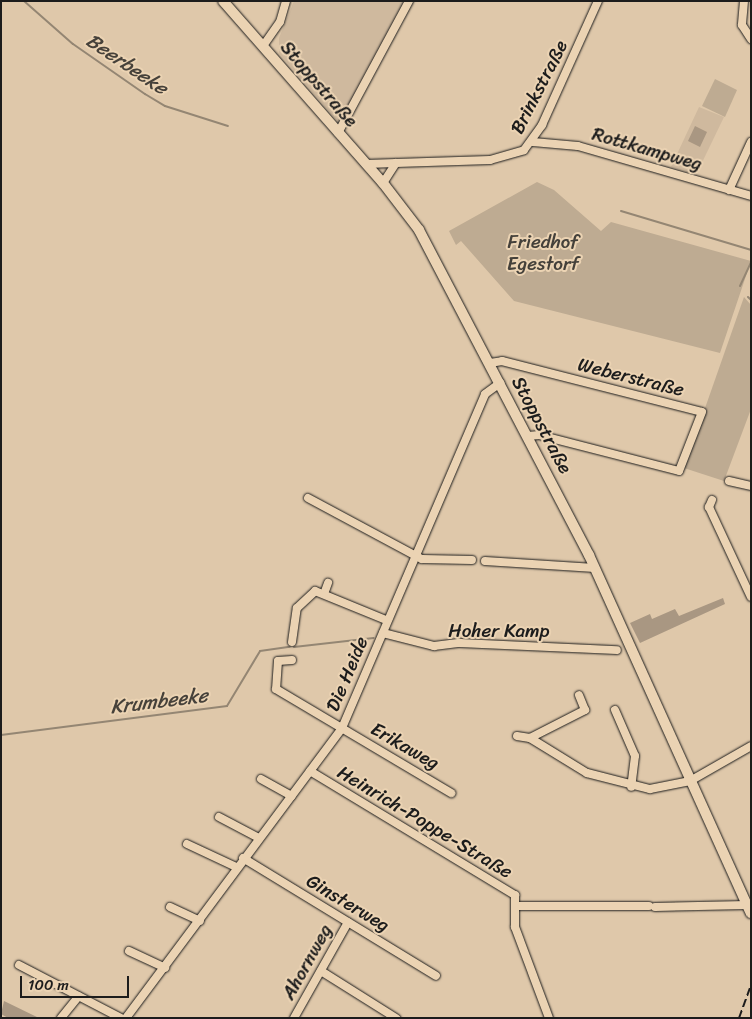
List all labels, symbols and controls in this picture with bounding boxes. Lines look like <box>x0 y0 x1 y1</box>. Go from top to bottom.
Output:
water label: Beerbeeke <box>82 28 172 100</box>
street label: Stoppstraße <box>275 36 363 132</box>
street label: Brinkstraße <box>506 36 572 138</box>
street label: Rottkampweg <box>590 122 704 176</box>
park label: Friedhof Egestorf <box>507 231 579 275</box>
street label: Weberstraße <box>576 353 686 401</box>
street label: Stoppstraße <box>507 373 577 477</box>
street label: Hoher Kamp <box>448 620 550 642</box>
street label: Die Heide <box>321 633 373 715</box>
water label: Krumbeeke <box>109 683 209 719</box>
street label: Erikaweg <box>367 717 443 775</box>
street label: Heinrich-Poppe-Straße <box>333 761 517 883</box>
street label: Ginsterweg <box>302 869 394 937</box>
street label: Ahornweg <box>277 920 337 1004</box>
scale bar <box>22 966 131 998</box>
text: 100 m <box>28 972 69 998</box>

